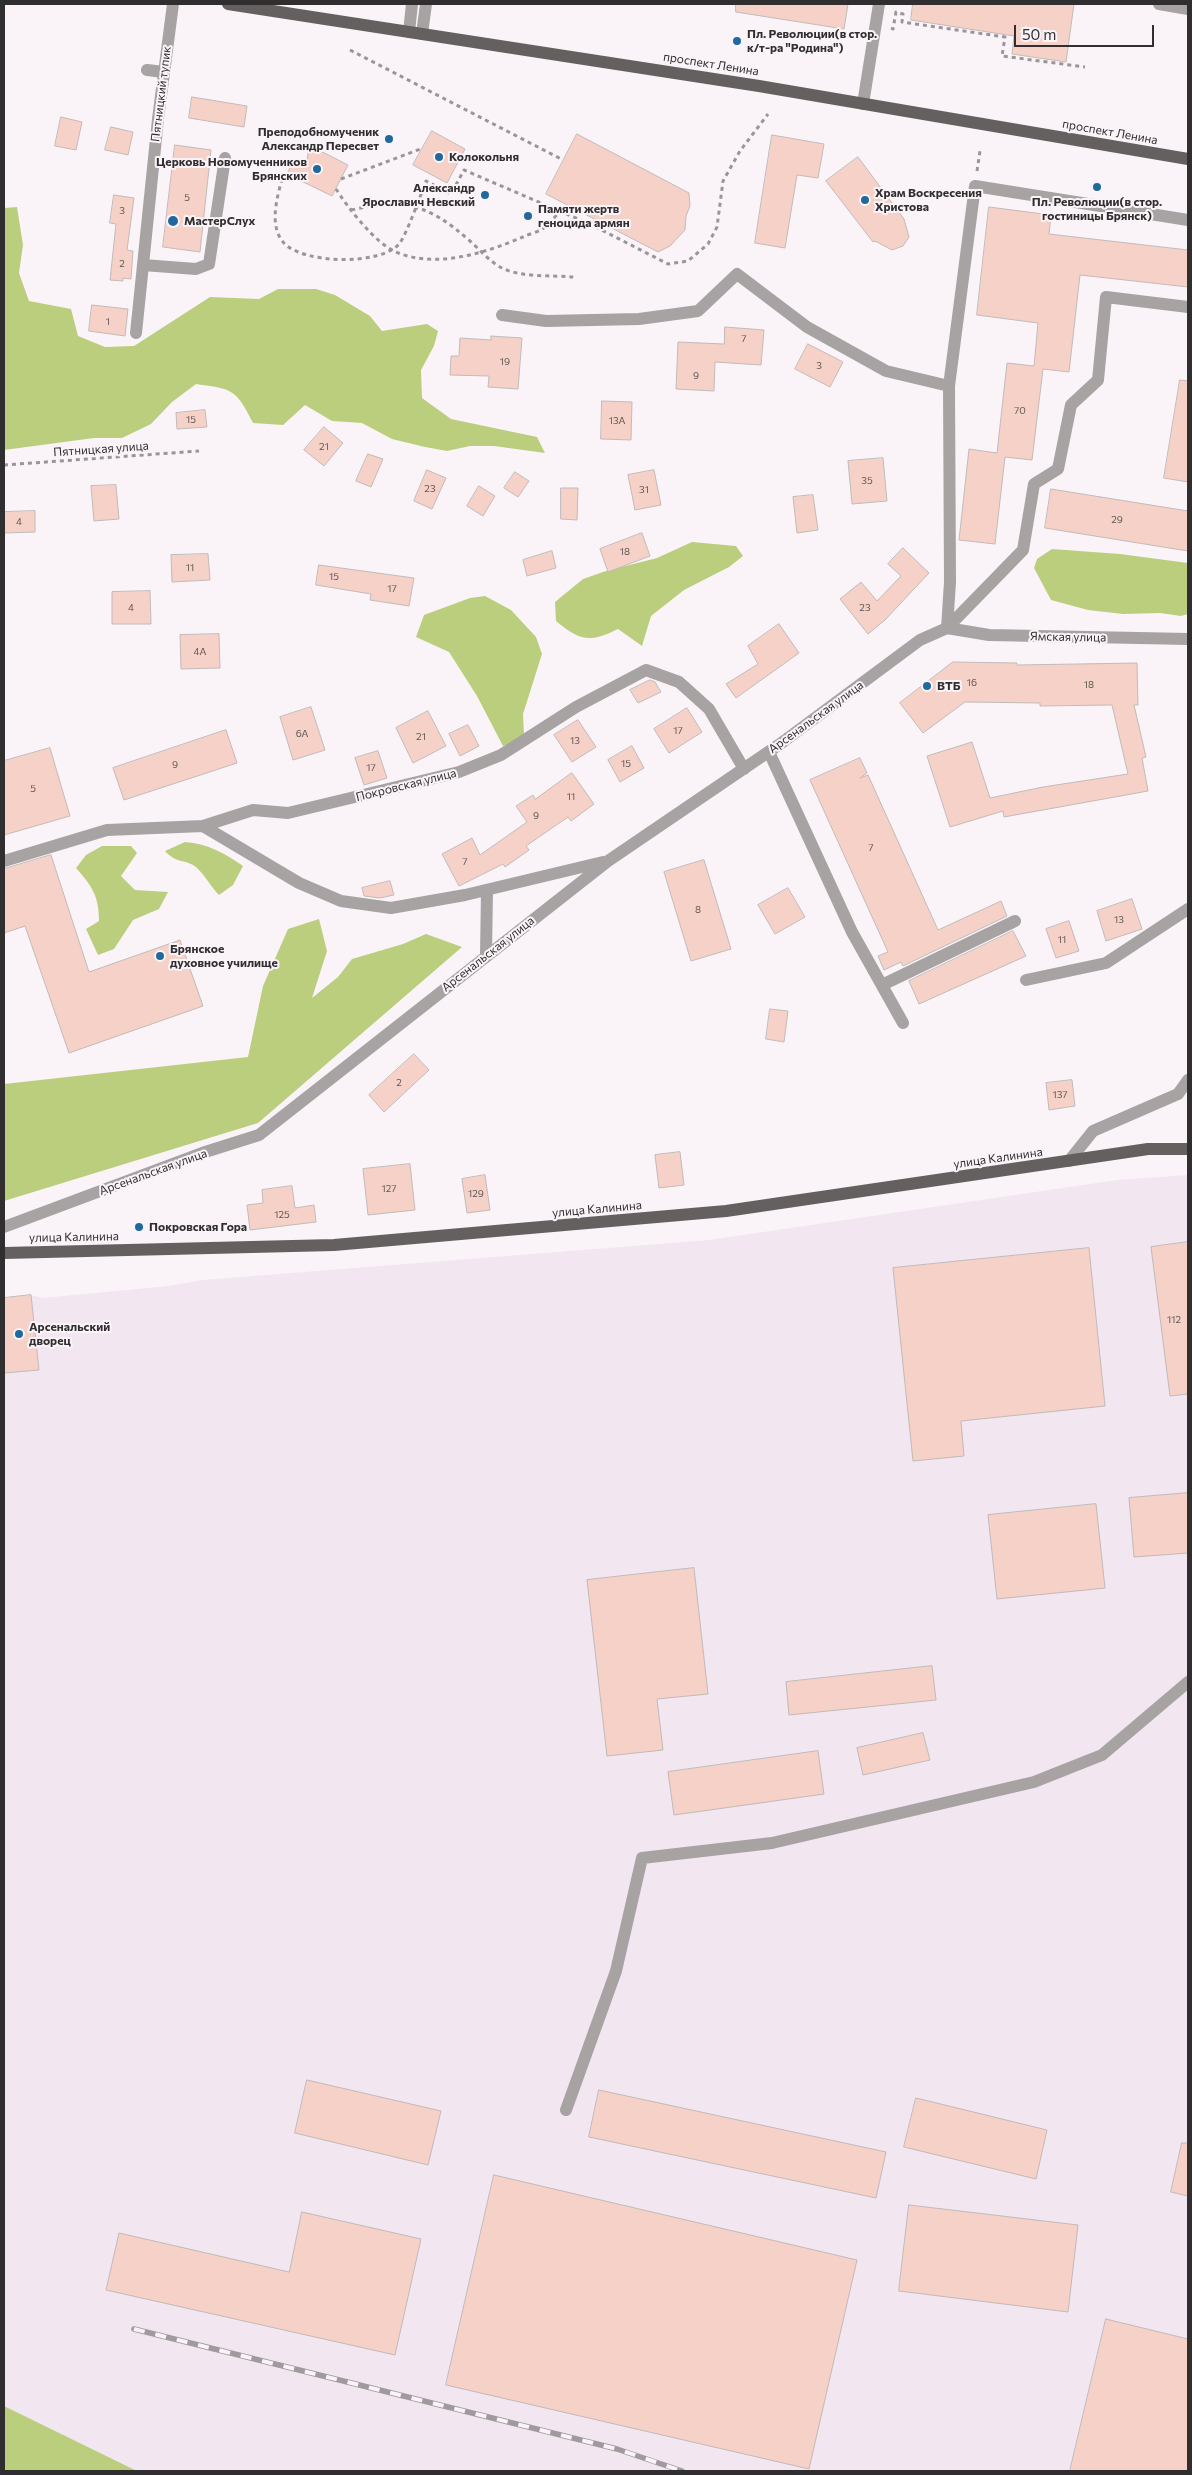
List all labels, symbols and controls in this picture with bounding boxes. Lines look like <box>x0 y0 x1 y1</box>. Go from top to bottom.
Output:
scale bar <box>1017 15 1157 47</box>
text: 50 m <box>1022 25 1056 43</box>
place label: Пл. Революции(в стор. к/т-ра "Родина") <box>747 27 877 55</box>
marker: Пл. Революции(в стор. к/т-ра "Родина") <box>731 35 743 47</box>
street label: Пятницкий тупик <box>148 45 174 143</box>
street label: проспект Ленина <box>662 49 760 79</box>
street label: проспект Ленина <box>1061 117 1159 147</box>
place label: Преподобномученик Александр Пересвет <box>258 125 379 153</box>
marker: Преподобномученик Александр Пересвет <box>383 133 395 145</box>
place label: Колокольня <box>449 150 519 164</box>
marker: Колокольня <box>433 151 445 163</box>
place label: Церковь Новомученников Брянских <box>156 155 307 183</box>
marker: Церковь Новомученников Брянских <box>311 163 323 175</box>
place label: Александр Ярославич Невский <box>362 181 475 209</box>
marker: Пл. Революции(в стор. гостиницы Брянск) <box>1091 181 1103 193</box>
place label: Храм Воскресения Христова <box>875 186 982 214</box>
marker: Александр Ярославич Невский <box>479 189 491 201</box>
house number: 5 <box>184 192 190 204</box>
marker: Храм Воскресения Христова <box>859 194 871 206</box>
place label: Пл. Революции(в стор. гостиницы Брянск) <box>1032 195 1162 223</box>
place label: Памяти жертв геноцида армян <box>538 202 630 230</box>
house number: 3 <box>119 205 125 217</box>
marker: Памяти жертв геноцида армян <box>522 210 534 222</box>
marker: МастерСлух <box>166 214 180 228</box>
place label: МастерСлух <box>184 214 255 228</box>
house number: 2 <box>119 258 125 270</box>
house number: 1 <box>106 316 110 328</box>
house number: 7 <box>741 333 747 345</box>
house number: 19 <box>500 356 510 368</box>
house number: 3 <box>816 360 822 372</box>
house number: 9 <box>693 370 699 382</box>
house number: 70 <box>1014 405 1026 417</box>
house number: 15 <box>186 414 196 426</box>
house number: 13А <box>609 415 625 427</box>
street label: Пятницкая улица <box>53 438 149 460</box>
house number: 21 <box>319 441 329 453</box>
house number: 35 <box>861 475 873 487</box>
house number: 23 <box>424 483 436 495</box>
house number: 31 <box>639 484 649 496</box>
house number: 29 <box>1111 514 1123 526</box>
house number: 4 <box>16 516 22 528</box>
house number: 18 <box>620 546 630 558</box>
house number: 11 <box>186 562 194 574</box>
house number: 15 <box>329 571 339 583</box>
house number: 17 <box>387 583 397 595</box>
house number: 4 <box>128 602 134 614</box>
house number: 23 <box>859 602 871 614</box>
street label: Ямская улица <box>1030 629 1106 645</box>
house number: 4А <box>194 646 206 658</box>
house number: 16 <box>967 677 977 689</box>
street label: Арсенальская улица <box>766 678 866 756</box>
place label: ВТБ <box>937 679 960 693</box>
house number: 18 <box>1084 679 1094 691</box>
marker: ВТБ <box>921 680 933 692</box>
house number: 17 <box>673 725 683 737</box>
house number: 6А <box>296 728 308 740</box>
house number: 21 <box>416 731 426 743</box>
house number: 13 <box>570 735 580 747</box>
house number: 15 <box>621 758 631 770</box>
house number: 9 <box>172 759 178 771</box>
house number: 17 <box>366 762 376 774</box>
street label: Покровская улица <box>354 766 458 804</box>
house number: 5 <box>30 783 36 795</box>
house number: 11 <box>567 791 575 803</box>
house number: 9 <box>533 810 539 822</box>
house number: 7 <box>868 842 874 854</box>
house number: 7 <box>462 856 468 868</box>
house number: 8 <box>695 904 701 916</box>
street label: Арсенальская улица <box>439 913 537 995</box>
house number: 13 <box>1114 914 1124 926</box>
house number: 11 <box>1058 934 1066 946</box>
place label: Брянское духовное училище <box>170 942 278 970</box>
marker: Брянское духовное училище <box>154 950 166 962</box>
house number: 2 <box>396 1077 402 1089</box>
house number: 137 <box>1052 1089 1068 1101</box>
street label: улица Калинина <box>952 1145 1044 1171</box>
street label: Арсенальская улица <box>97 1146 209 1198</box>
house number: 127 <box>381 1183 397 1195</box>
house number: 129 <box>468 1188 484 1200</box>
street label: улица Калинина <box>552 1198 642 1220</box>
house number: 125 <box>274 1209 290 1221</box>
place label: Покровская Гора <box>149 1220 247 1234</box>
marker: Покровская Гора <box>133 1221 145 1233</box>
street label: улица Калинина <box>29 1229 119 1245</box>
house number: 112 <box>1167 1314 1181 1326</box>
place label: Арсенальский дворец <box>29 1320 110 1348</box>
marker: Арсенальский дворец <box>13 1328 25 1340</box>

